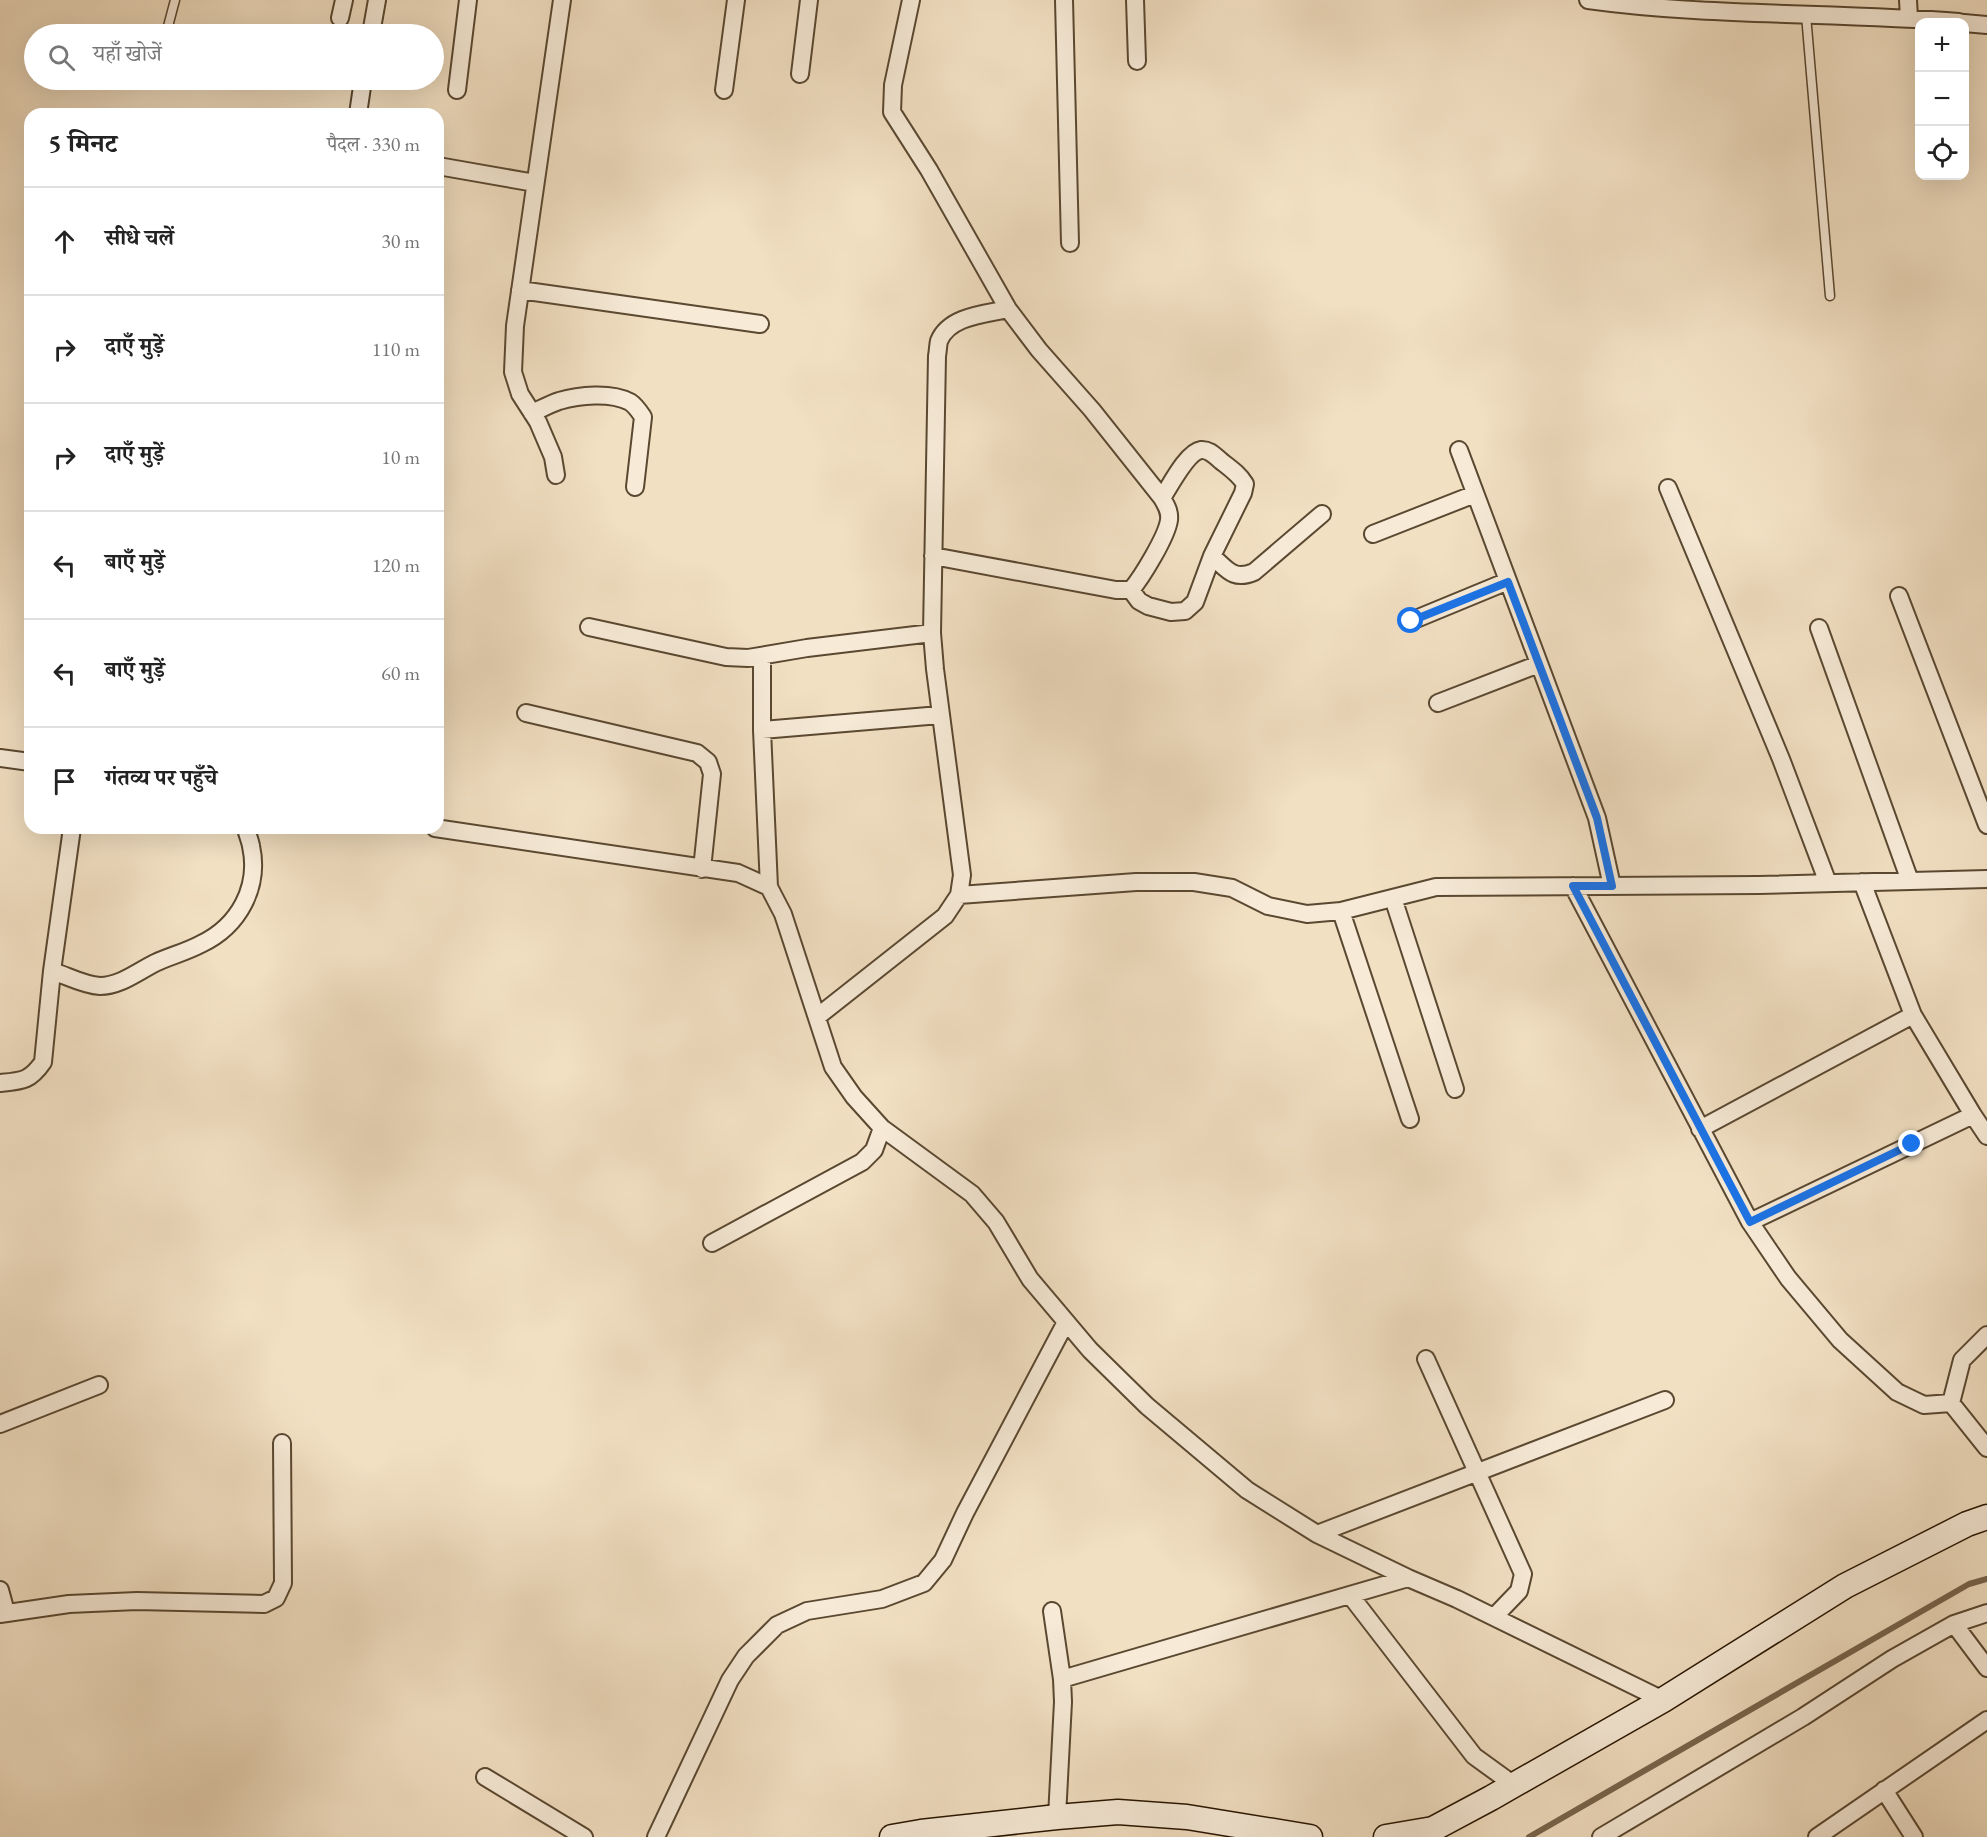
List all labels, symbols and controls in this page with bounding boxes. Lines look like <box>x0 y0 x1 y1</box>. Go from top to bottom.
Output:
map controls <box>1915 18 1969 180</box>
button: + <box>1915 18 1969 72</box>
search box <box>24 24 444 90</box>
text: यहाँ खोजें <box>93 39 162 68</box>
icon: search <box>45 41 78 74</box>
button: − <box>1915 72 1969 126</box>
text: 5 मिनट <box>48 126 117 160</box>
button: locate <box>1915 126 1969 180</box>
text: पैदल · 330 m <box>327 131 420 157</box>
text: सीधे चलें <box>105 223 174 252</box>
icon: ahead <box>48 225 81 258</box>
text: 30 m <box>381 228 420 254</box>
text: दाएँ मुड़ें <box>105 331 164 360</box>
icon: right <box>48 333 81 366</box>
text: 110 m <box>372 336 420 362</box>
text: दाएँ मुड़ें <box>105 439 164 468</box>
icon: right <box>48 441 81 474</box>
text: 10 m <box>381 444 420 470</box>
text: बाएँ मुड़ें <box>105 547 165 576</box>
icon: left <box>48 549 81 582</box>
text: 120 m <box>372 552 420 578</box>
route start <box>1397 607 1423 633</box>
text: बाएँ मुड़ें <box>105 655 165 684</box>
icon: left <box>48 657 81 690</box>
text: 60 m <box>381 660 420 686</box>
text: गंतव्य पर पहुँचे <box>105 763 217 792</box>
icon: arrive <box>48 765 81 798</box>
route end <box>1898 1130 1924 1156</box>

